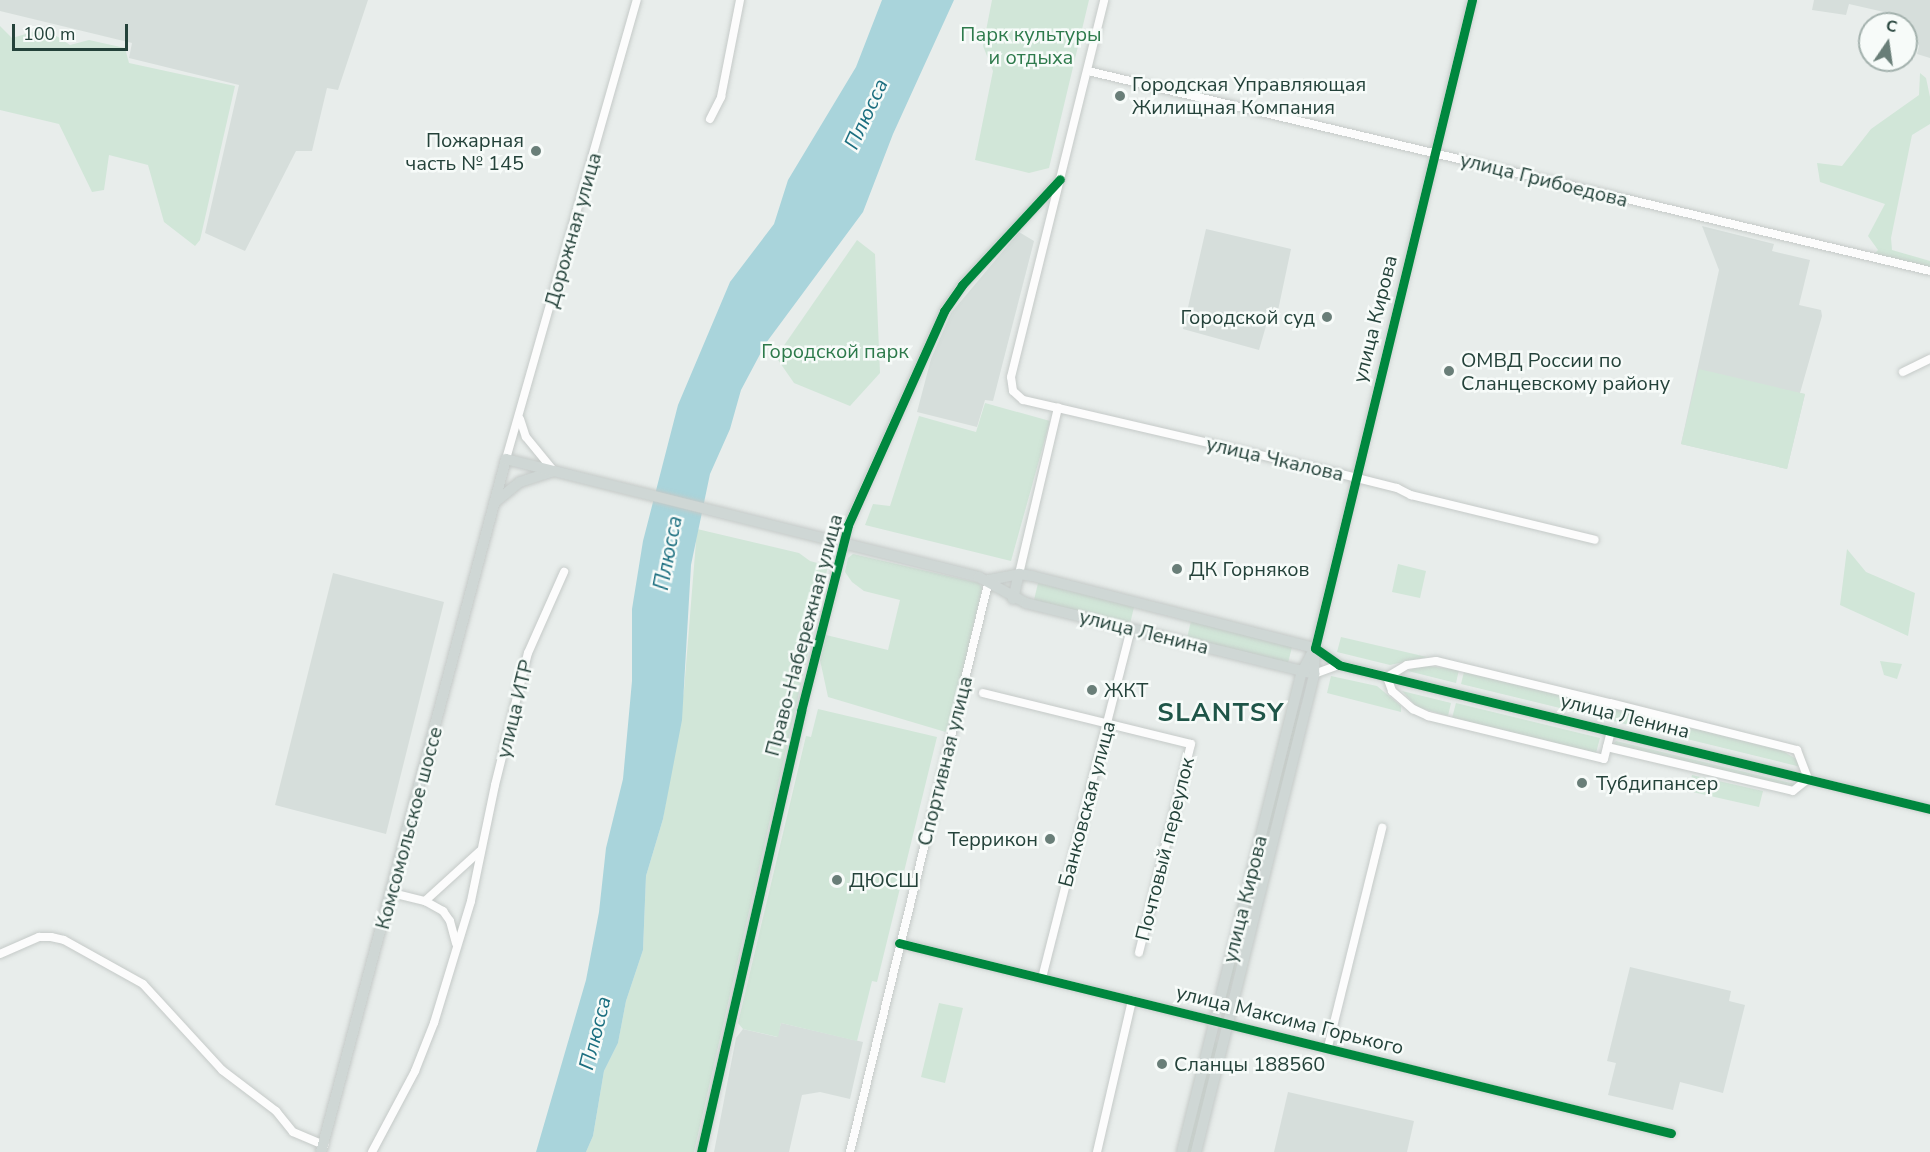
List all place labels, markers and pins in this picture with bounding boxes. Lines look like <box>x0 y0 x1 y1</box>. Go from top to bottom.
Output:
place label: Городская Управляющая Жилищная Компания <box>1132 72 1366 119</box>
marker: Городская Управляющая Жилищная Компания <box>1113 89 1127 103</box>
place label: Пожарная часть № 145 <box>405 128 524 175</box>
marker: Пожарная часть № 145 <box>529 144 543 158</box>
place label: Городской суд <box>1181 305 1315 329</box>
marker: Городской суд <box>1320 310 1334 324</box>
place label: ОМВД России по Сланцевскому району <box>1461 348 1670 395</box>
marker: ОМВД России по Сланцевскому району <box>1442 364 1456 378</box>
place label: ДК Горняков <box>1189 557 1309 581</box>
marker: ДК Горняков <box>1170 562 1184 576</box>
place label: ЖКТ <box>1104 678 1148 702</box>
marker: ЖКТ <box>1085 683 1099 697</box>
place label: Тубдипансер <box>1596 771 1718 795</box>
marker: Тубдипансер <box>1573 774 1591 792</box>
place label: Террикон <box>948 827 1038 851</box>
marker: Террикон <box>1043 832 1057 846</box>
place label: ДЮСШ <box>849 868 919 892</box>
marker: ДЮСШ <box>830 873 844 887</box>
place label: Сланцы 188560 <box>1174 1052 1325 1076</box>
marker: Сланцы 188560 <box>1155 1057 1169 1071</box>

